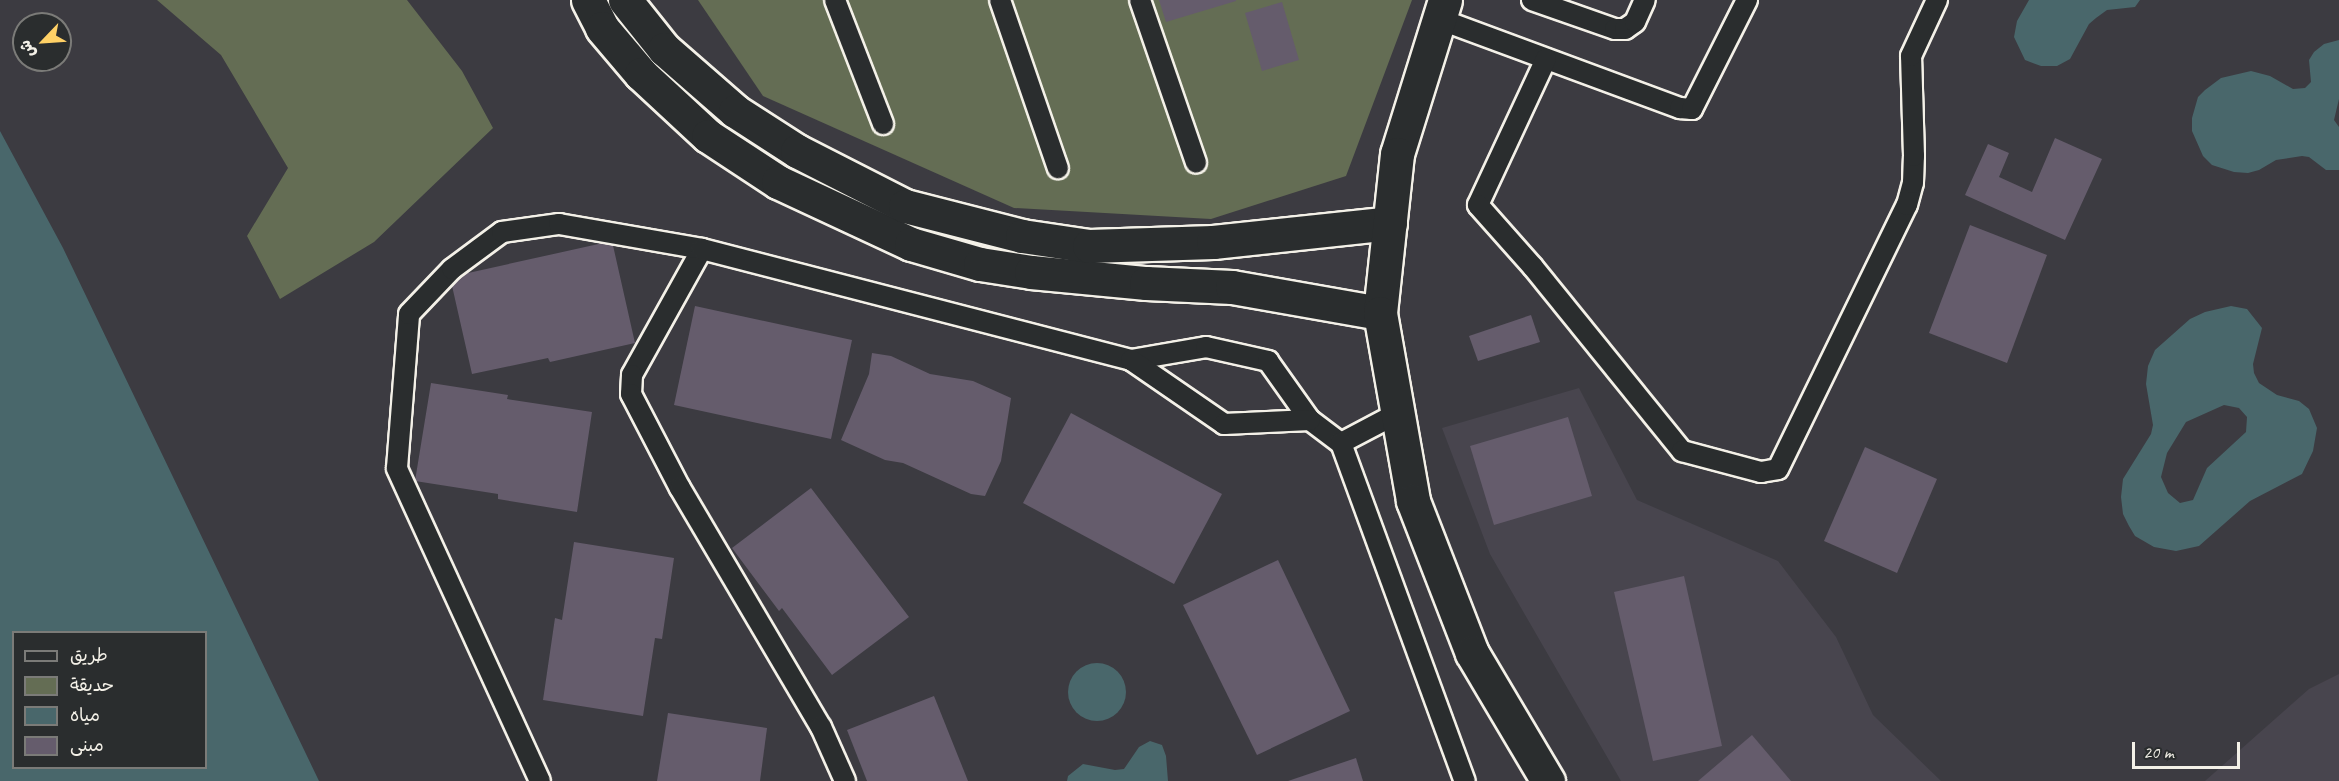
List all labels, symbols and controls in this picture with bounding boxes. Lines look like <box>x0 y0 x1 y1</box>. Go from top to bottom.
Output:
north arrow <box>12 12 72 72</box>
text: ش <box>15 37 40 61</box>
legend <box>12 631 207 769</box>
text: طريق <box>70 644 108 666</box>
text: حديقة <box>70 674 114 696</box>
text: مياه <box>70 704 100 726</box>
scale bar <box>2135 730 2243 768</box>
text: مبنى <box>70 734 104 756</box>
text: 20 m <box>2143 741 2174 763</box>

